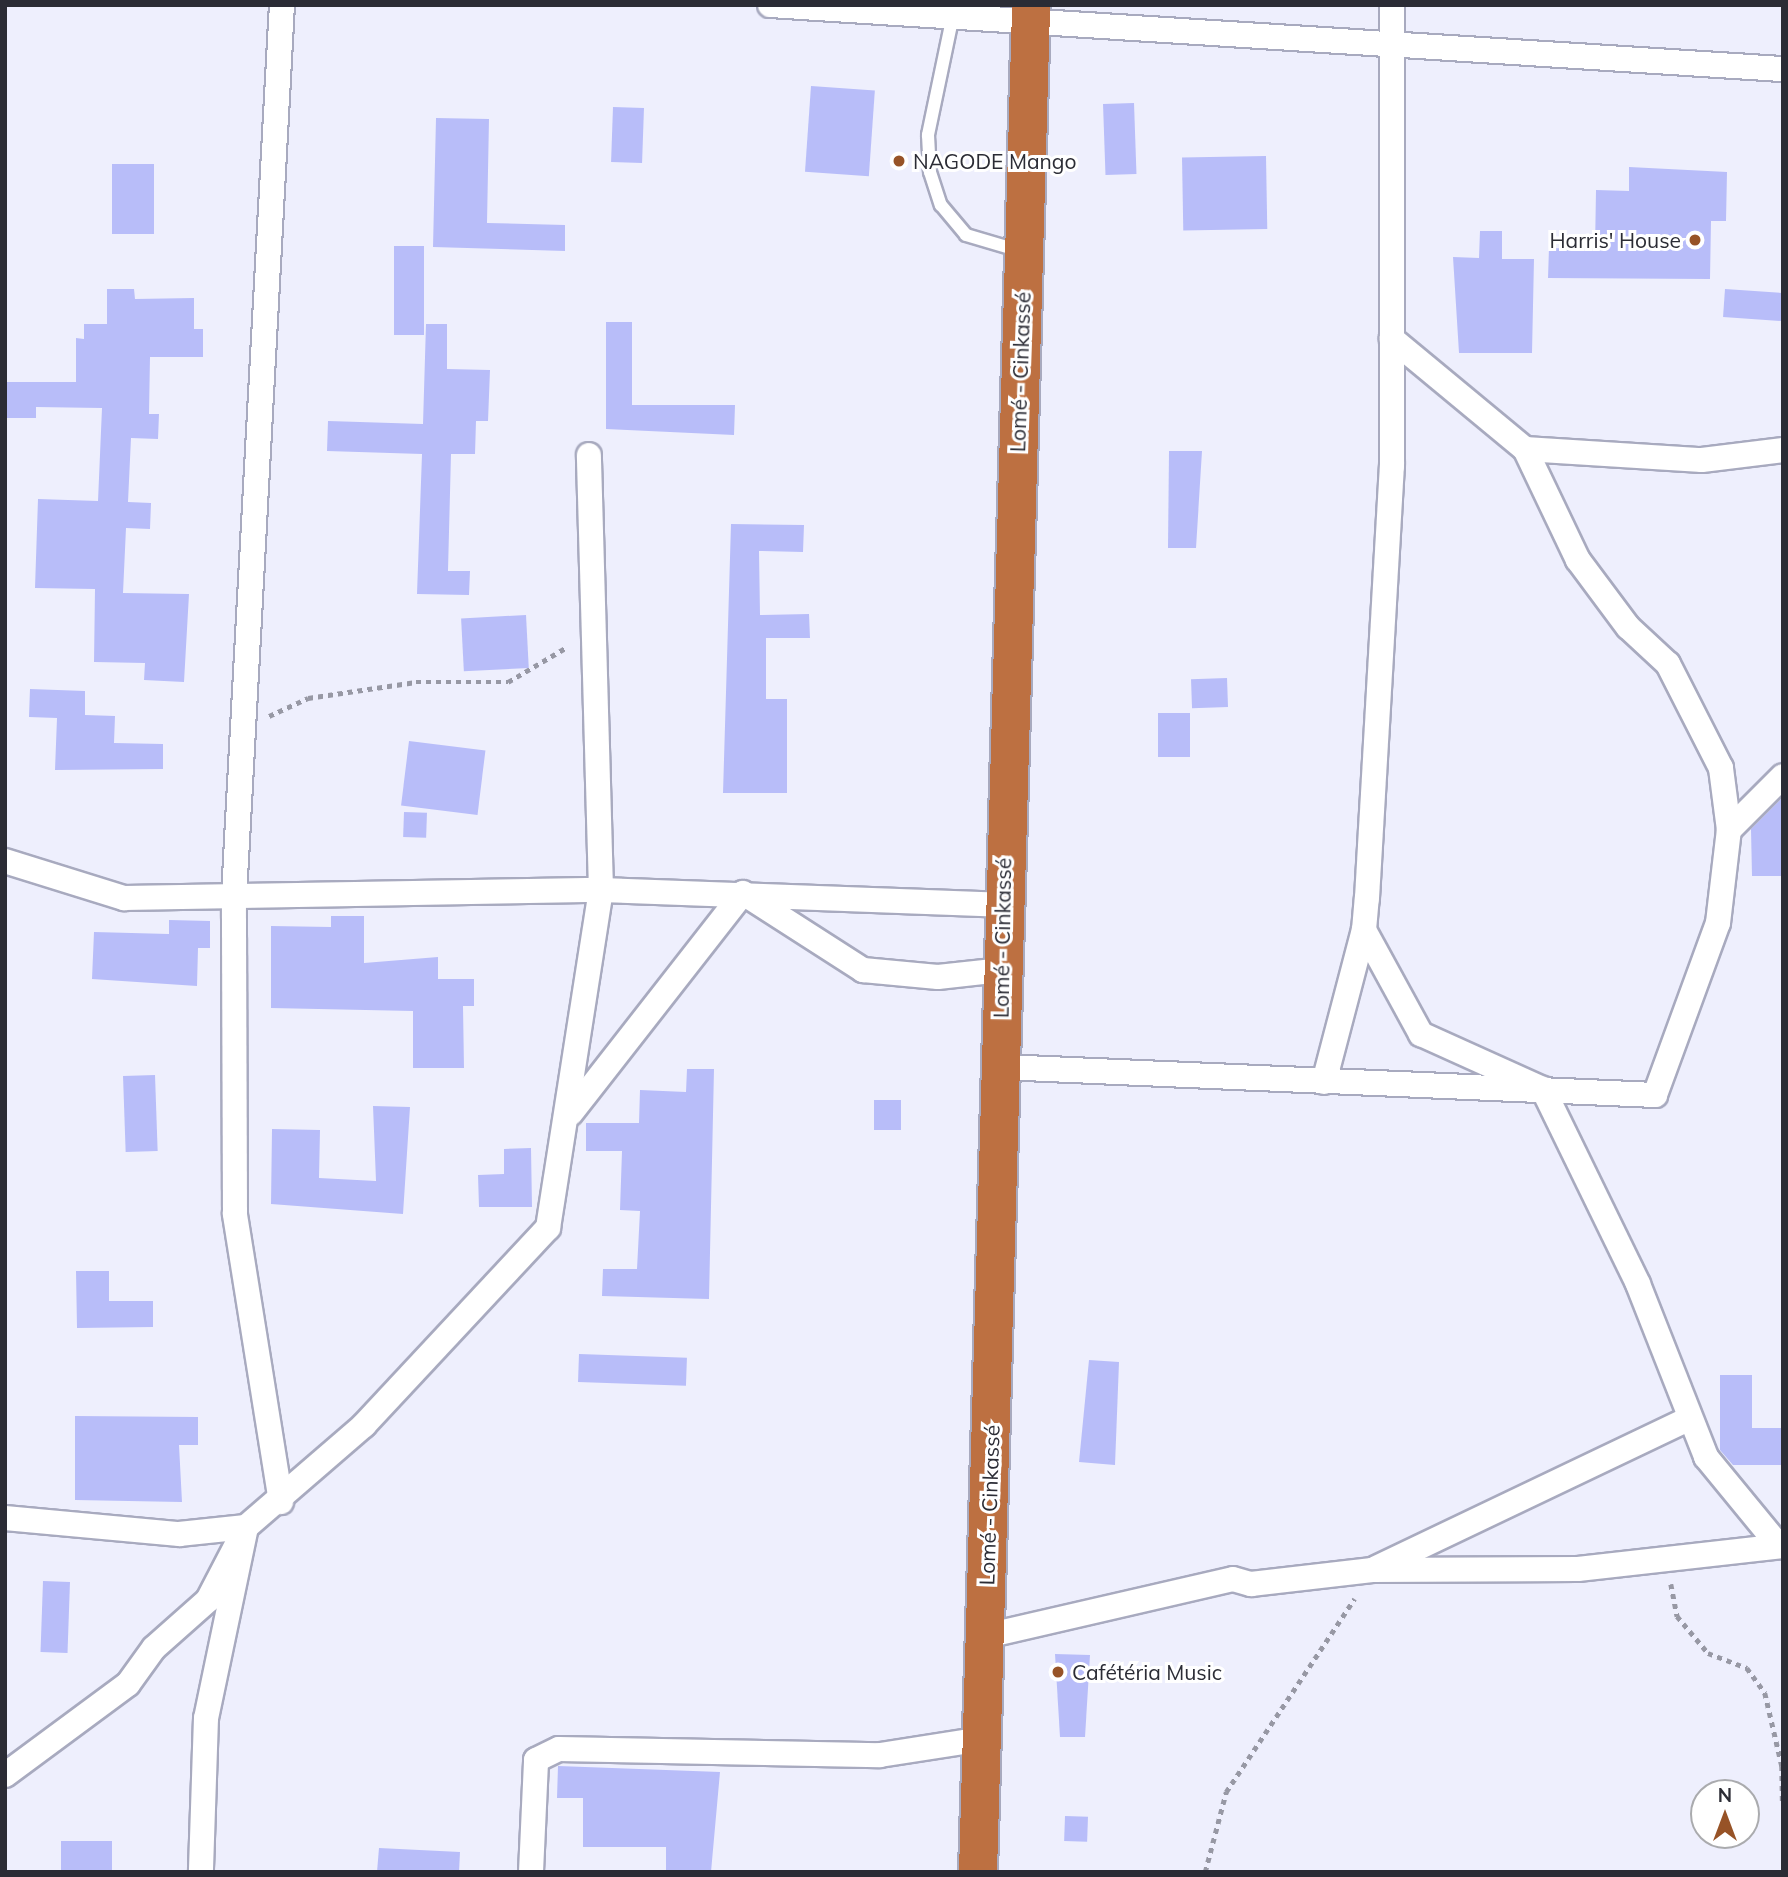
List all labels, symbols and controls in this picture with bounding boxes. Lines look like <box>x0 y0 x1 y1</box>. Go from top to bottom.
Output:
place label: NAGODE Mango <box>913 148 1077 174</box>
marker: NAGODE Mango <box>891 153 907 169</box>
place label: Harris' House <box>1549 227 1681 253</box>
marker: Harris' House <box>1687 232 1703 248</box>
street label: Lomé - Cinkassé <box>1005 291 1035 453</box>
street label: Lomé - Cinkassé <box>988 858 1016 1018</box>
street label: Lomé - Cinkassé <box>974 1424 1004 1586</box>
place label: Cafétéria Music <box>1072 1659 1222 1685</box>
marker: Cafétéria Music <box>1050 1664 1066 1680</box>
north arrow <box>1690 1779 1760 1849</box>
text: N <box>1718 1783 1732 1807</box>

